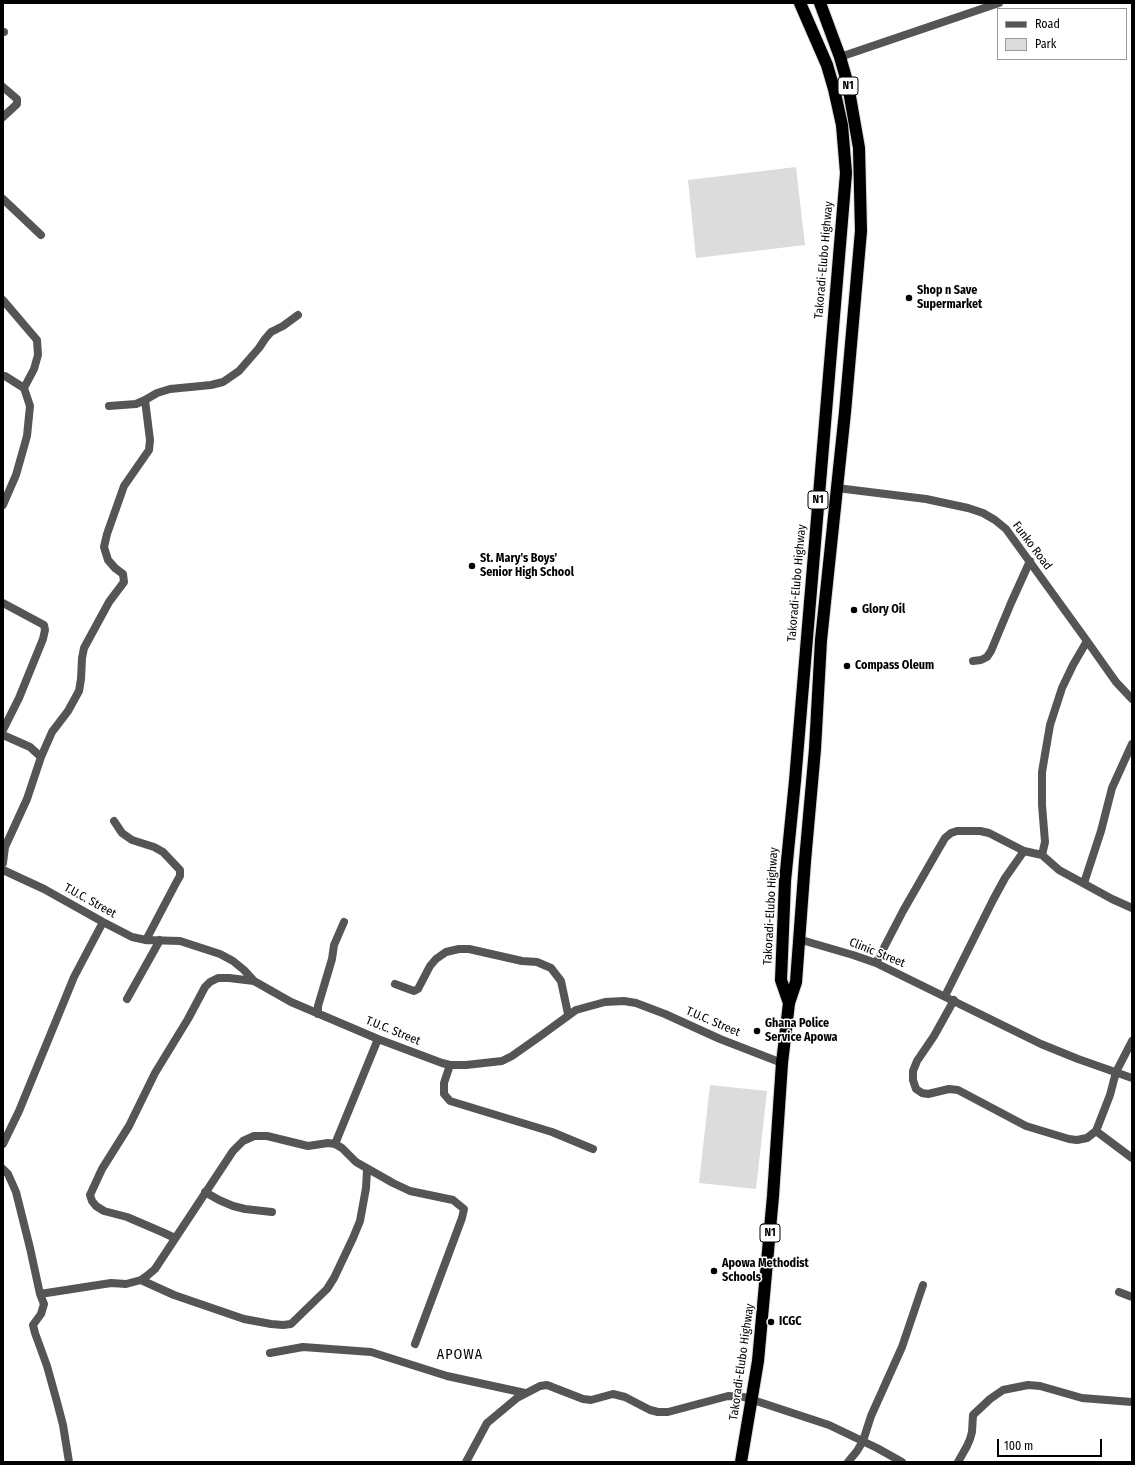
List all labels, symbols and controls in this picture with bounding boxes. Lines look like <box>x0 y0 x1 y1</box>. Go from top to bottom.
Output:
legend <box>997 8 1127 60</box>
text: Road <box>1035 17 1060 31</box>
text: Park <box>1035 37 1056 51</box>
road number: N1 <box>838 77 858 95</box>
street label: Takoradi-Elubo Highway <box>812 201 836 319</box>
place label: Shop n Save Supermarket <box>917 284 982 312</box>
marker: Shop n Save Supermarket <box>904 293 914 303</box>
road number: N1 <box>808 491 828 509</box>
street label: Funko Road <box>1009 519 1055 573</box>
street label: Takoradi-Elubo Highway <box>785 524 809 642</box>
place label: St. Mary's Boys' Senior High School <box>480 552 574 580</box>
marker: St. Mary's Boys' Senior High School <box>467 561 477 571</box>
place label: Glory Oil <box>862 603 905 617</box>
marker: Glory Oil <box>849 605 859 615</box>
place label: Compass Oleum <box>855 659 934 673</box>
marker: Compass Oleum <box>842 661 852 671</box>
street label: Takoradi-Elubo Highway <box>761 847 781 965</box>
street label: T.U.C. Street <box>61 881 119 921</box>
street label: Clinic Street <box>847 935 907 971</box>
street label: T.U.C. Street <box>684 1004 742 1040</box>
street label: T.U.C. Street <box>364 1014 422 1048</box>
place label: Ghana Police Service Apowa <box>765 1017 837 1045</box>
marker: Ghana Police Service Apowa <box>752 1026 762 1036</box>
road number: N1 <box>760 1224 780 1242</box>
place label: Apowa Methodist Schools <box>722 1257 809 1285</box>
marker: Apowa Methodist Schools <box>709 1266 719 1276</box>
street label: Takoradi-Elubo Highway <box>727 1303 757 1421</box>
place label: ICGC <box>779 1315 802 1329</box>
marker: ICGC <box>766 1317 776 1327</box>
district label: APOWA <box>437 1347 483 1363</box>
scale bar <box>999 1431 1104 1457</box>
text: 100 m <box>1004 1439 1033 1453</box>

